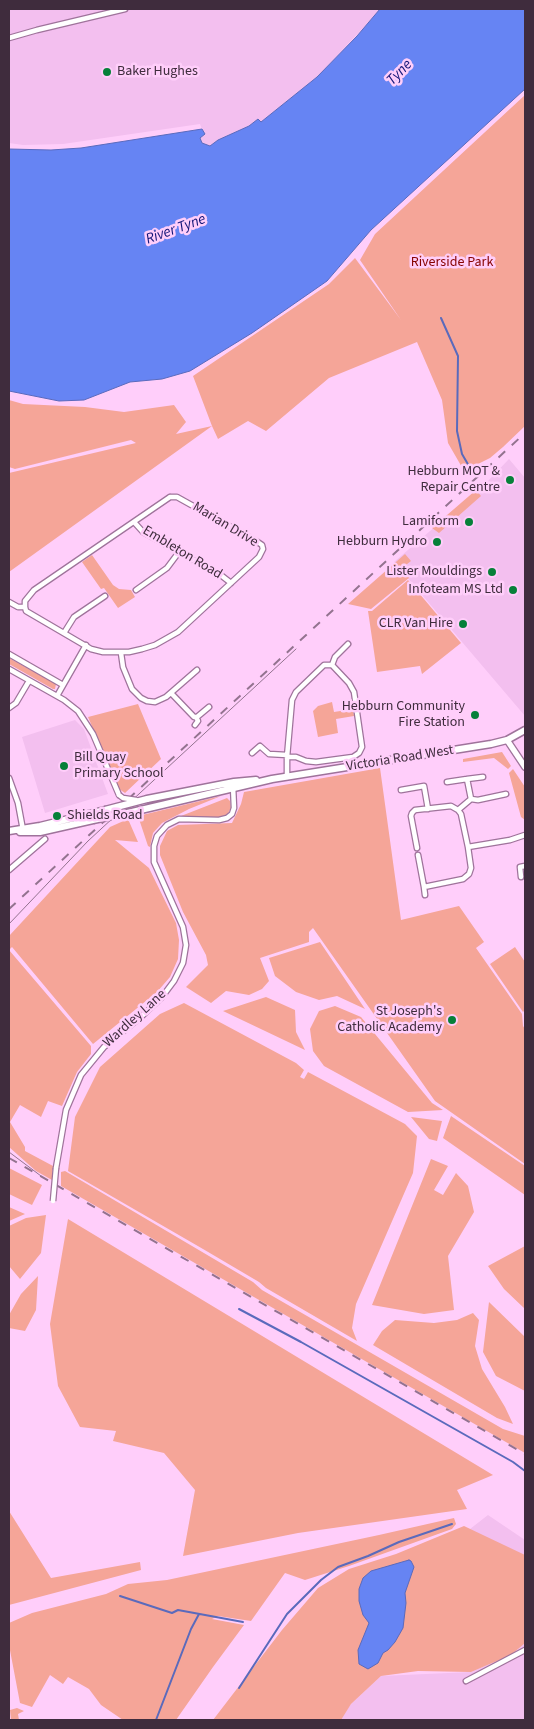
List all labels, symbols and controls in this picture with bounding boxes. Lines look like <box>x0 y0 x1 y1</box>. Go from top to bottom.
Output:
water label: Tyne <box>384 56 416 90</box>
place label: Baker Hughes <box>117 64 198 80</box>
marker: Baker Hughes <box>101 66 113 78</box>
water label: River Tyne <box>143 211 209 249</box>
park label: Riverside Park <box>411 255 493 271</box>
place label: Hebburn MOT & Repair Centre <box>408 464 500 497</box>
marker: Hebburn MOT & Repair Centre <box>504 474 516 486</box>
street label: Marian Drive <box>189 499 261 551</box>
place label: Lamiform <box>402 514 459 530</box>
marker: Lamiform <box>463 516 475 528</box>
street label: Embleton Road <box>139 523 225 583</box>
place label: Hebburn Hydro <box>337 534 427 550</box>
marker: Hebburn Hydro <box>431 536 443 548</box>
place label: Lister Mouldings <box>386 564 482 580</box>
marker: Lister Mouldings <box>486 566 498 578</box>
place label: Infoteam MS Ltd <box>408 582 503 598</box>
marker: Infoteam MS Ltd <box>507 584 519 596</box>
place label: CLR Van Hire <box>379 616 453 632</box>
marker: CLR Van Hire <box>457 618 469 630</box>
place label: Hebburn Community Fire Station <box>342 699 465 732</box>
marker: Hebburn Community Fire Station <box>469 709 481 721</box>
street label: Victoria Road West <box>345 742 455 776</box>
place label: Bill Quay Primary School <box>74 750 164 782</box>
marker: Bill Quay Primary School <box>58 760 70 772</box>
place label: Shields Road <box>67 808 143 824</box>
marker: Shields Road <box>51 810 63 822</box>
street label: Wardley Lane <box>100 986 170 1052</box>
place label: St Joseph's Catholic Academy <box>337 1004 442 1036</box>
marker: St Joseph's Catholic Academy <box>446 1014 458 1026</box>

